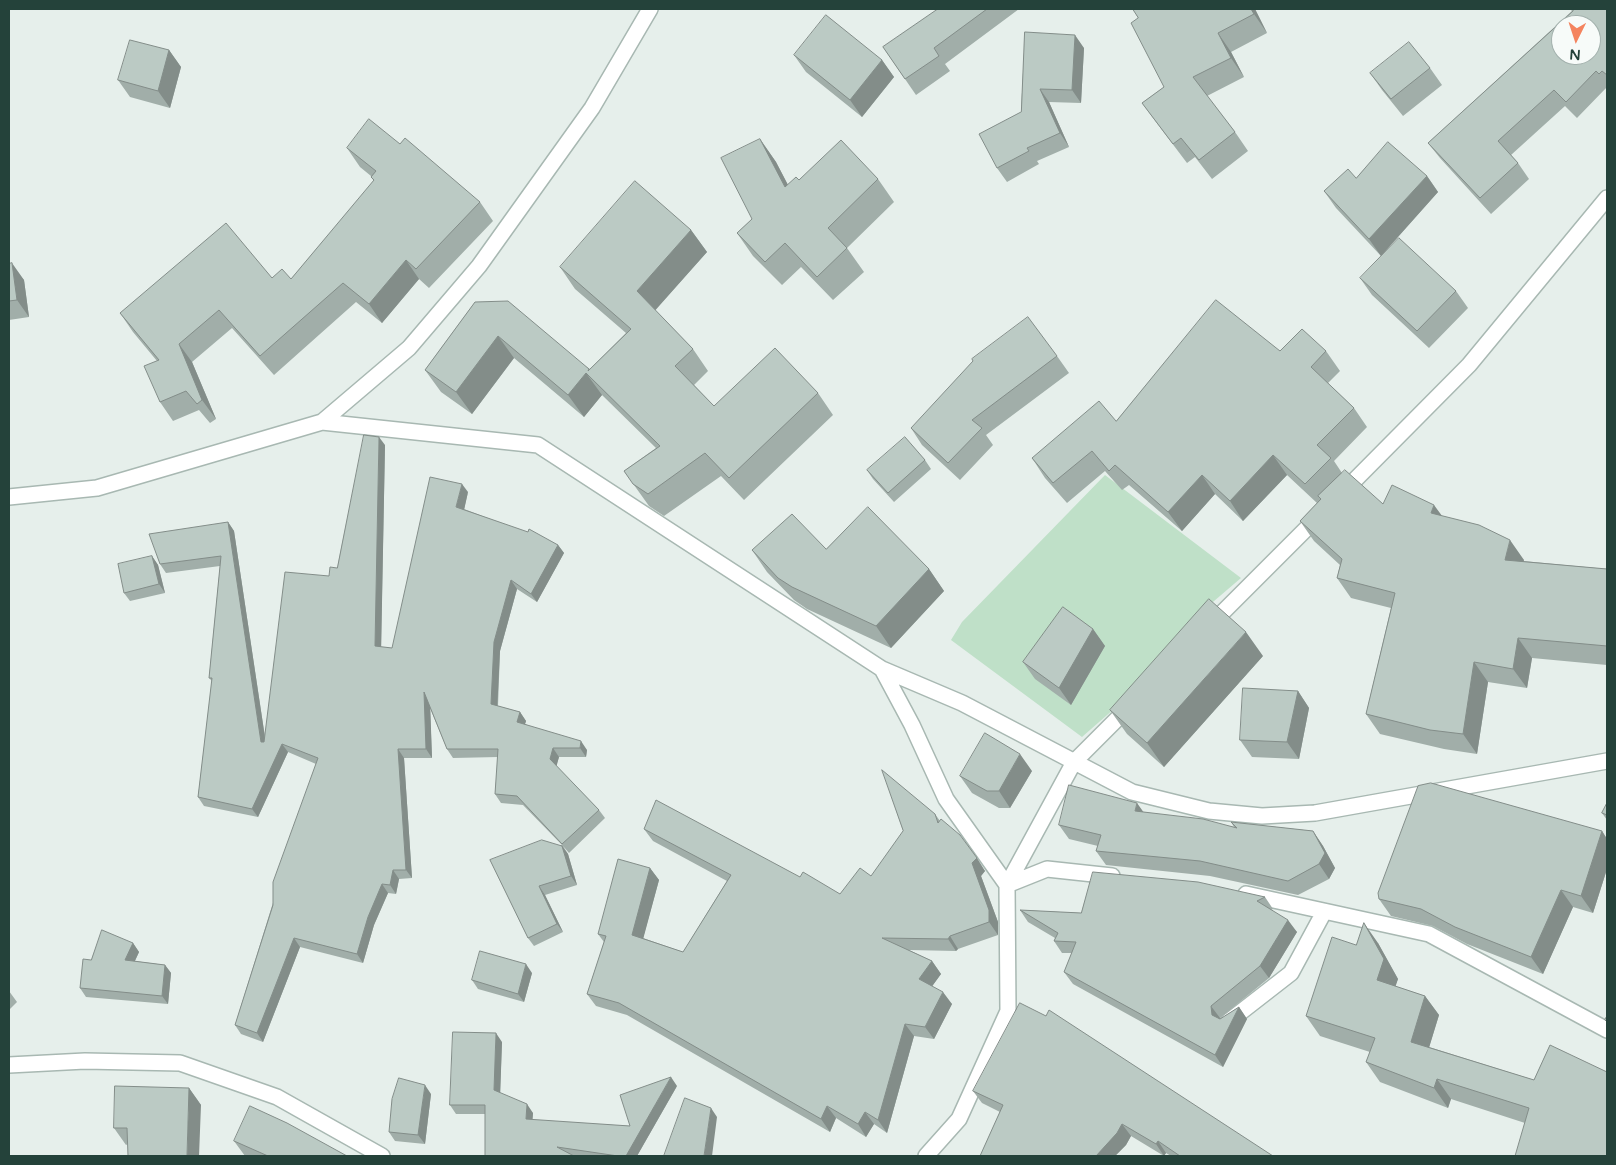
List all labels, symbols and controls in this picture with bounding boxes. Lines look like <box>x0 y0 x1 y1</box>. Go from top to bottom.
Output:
north arrow <box>1551 15 1601 65</box>
text: N <box>1569 46 1581 63</box>

